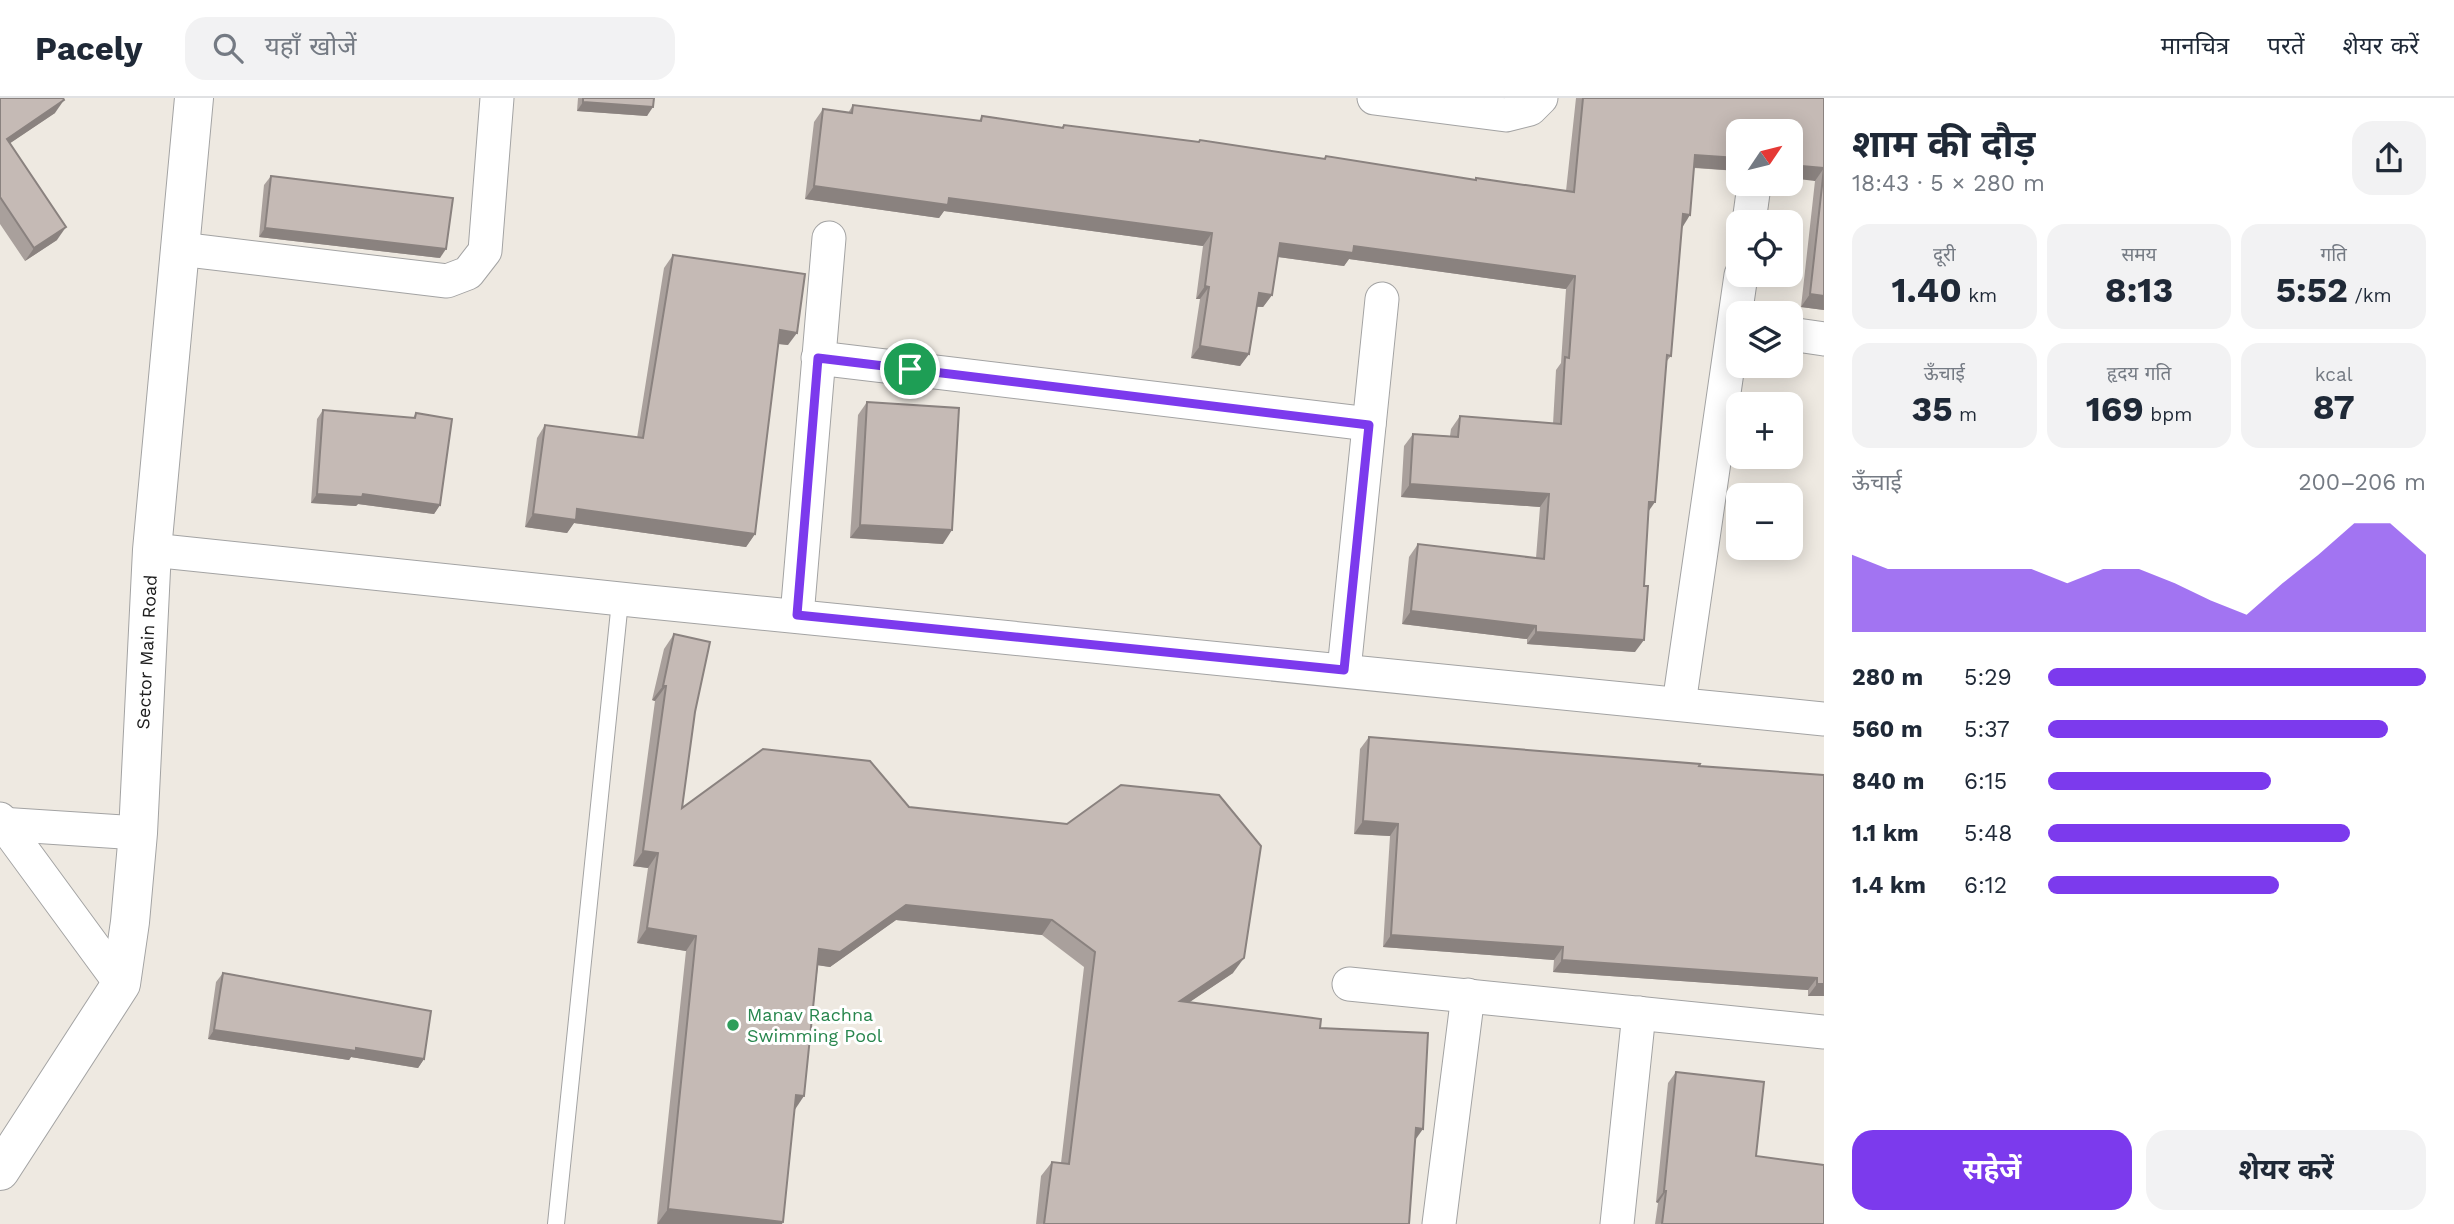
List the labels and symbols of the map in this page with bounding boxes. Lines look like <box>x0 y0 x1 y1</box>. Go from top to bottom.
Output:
north arrow <box>1726 119 1802 196</box>
pin <box>880 339 940 399</box>
street label: Sector Main Road <box>132 574 161 730</box>
place label: Manav Rachna Swimming Pool <box>747 1004 883 1046</box>
marker: Manav Rachna Swimming Pool <box>725 1017 741 1033</box>

